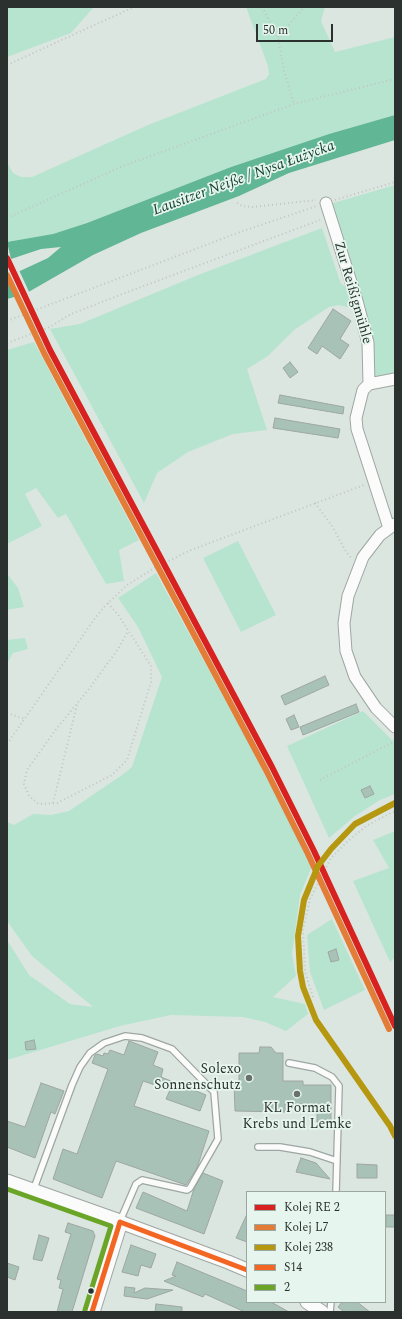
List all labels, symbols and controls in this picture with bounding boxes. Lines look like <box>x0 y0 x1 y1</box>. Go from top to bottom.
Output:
scale bar <box>258 16 335 42</box>
text: 50 m <box>263 21 288 40</box>
water label: Lausitzer Neiße / Nysa Łużycka <box>151 138 337 220</box>
street label: Zur Reißigmühle <box>329 240 375 346</box>
place label: Solexo Sonnenschutz <box>154 1062 241 1094</box>
marker: Solexo Sonnenschutz <box>244 1073 254 1083</box>
marker: KL Format Krebs und Lemke <box>292 1089 302 1099</box>
place label: KL Format Krebs und Lemke <box>242 1101 352 1134</box>
legend <box>246 1191 386 1303</box>
text: Kolej RE 2 <box>284 1198 340 1217</box>
text: Kolej L7 <box>284 1218 329 1237</box>
text: Kolej 238 <box>284 1238 333 1257</box>
text: S14 <box>284 1258 302 1277</box>
text: 2 <box>284 1278 290 1297</box>
unlabelled marker <box>86 1286 96 1296</box>

